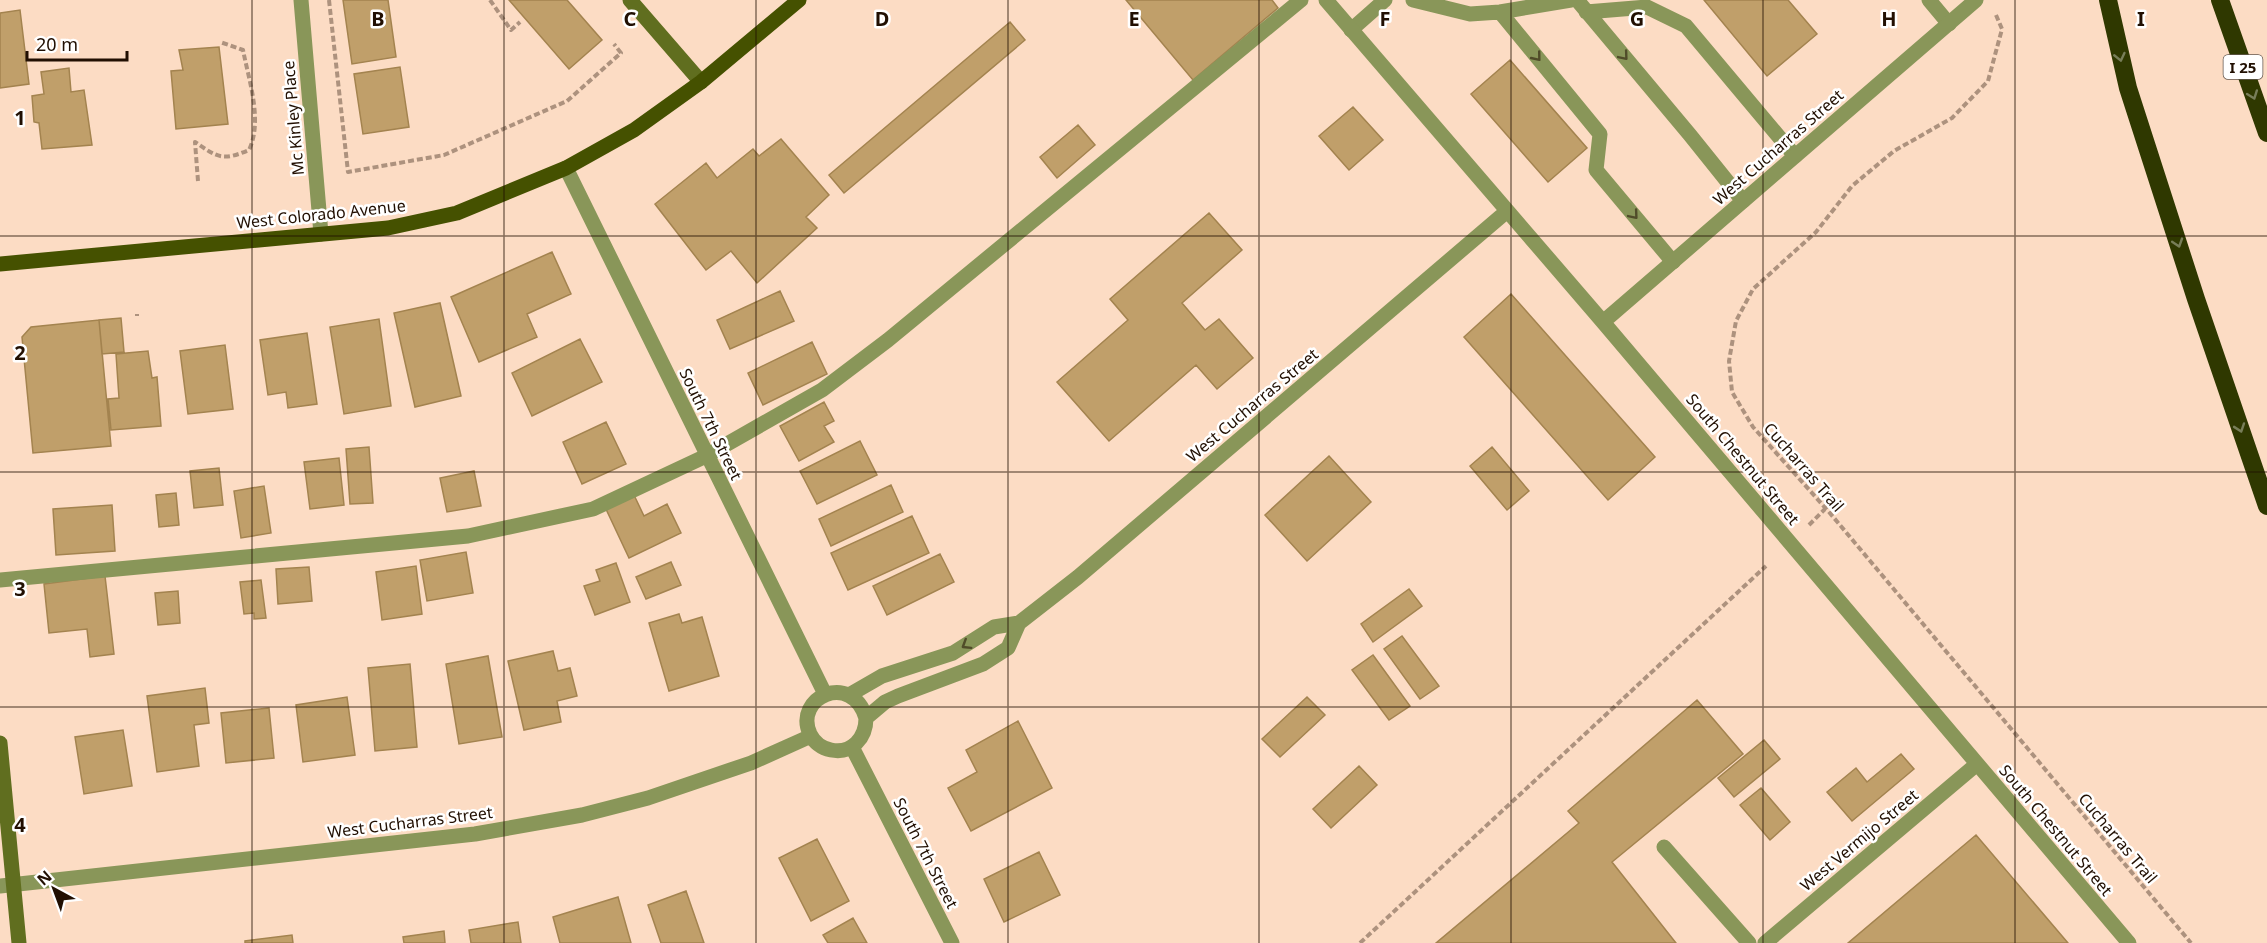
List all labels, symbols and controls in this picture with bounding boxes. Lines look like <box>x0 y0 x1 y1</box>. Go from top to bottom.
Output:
text: B <box>371 5 385 32</box>
text: C <box>624 5 637 32</box>
text: D <box>875 5 889 32</box>
text: E <box>1128 5 1140 32</box>
text: F <box>1380 5 1390 32</box>
text: G <box>1630 5 1644 32</box>
text: H <box>1881 5 1897 32</box>
text: I <box>2137 5 2145 32</box>
scale bar <box>27 24 128 62</box>
text: 20 m <box>36 32 78 56</box>
one-way arrow <box>1617 49 1628 60</box>
one-way arrow <box>1529 50 1540 61</box>
one-way arrow <box>2113 52 2126 62</box>
road number: I 25 <box>2224 55 2262 79</box>
street label: Mc Kinley Place <box>277 60 309 176</box>
street label: West Cucharras Street <box>1708 84 1848 210</box>
one-way arrow <box>2246 89 2259 100</box>
text: 1 <box>14 104 26 131</box>
street label: West Colorado Avenue <box>235 194 407 234</box>
one-way arrow <box>1627 208 1638 219</box>
one-way arrow <box>2170 237 2183 248</box>
text: 2 <box>14 339 26 366</box>
street label: West Cucharras Street <box>1181 343 1323 467</box>
street label: South 7th Street <box>674 364 748 484</box>
street label: South Chestnut Street <box>1682 389 1805 529</box>
street label: Cucharras Trail <box>1759 418 1849 516</box>
one-way arrow <box>2233 422 2246 433</box>
text: 3 <box>14 575 26 602</box>
one-way arrow <box>962 637 972 649</box>
street label: South Chestnut Street <box>1995 760 2118 900</box>
street label: West Vermijo Street <box>1795 784 1923 896</box>
street label: Cucharras Trail <box>2074 788 2162 888</box>
street label: South 7th Street <box>889 794 964 912</box>
street label: West Cucharras Street <box>326 801 494 843</box>
text: 4 <box>14 811 26 838</box>
north arrow <box>24 859 84 919</box>
text: N <box>32 865 56 890</box>

